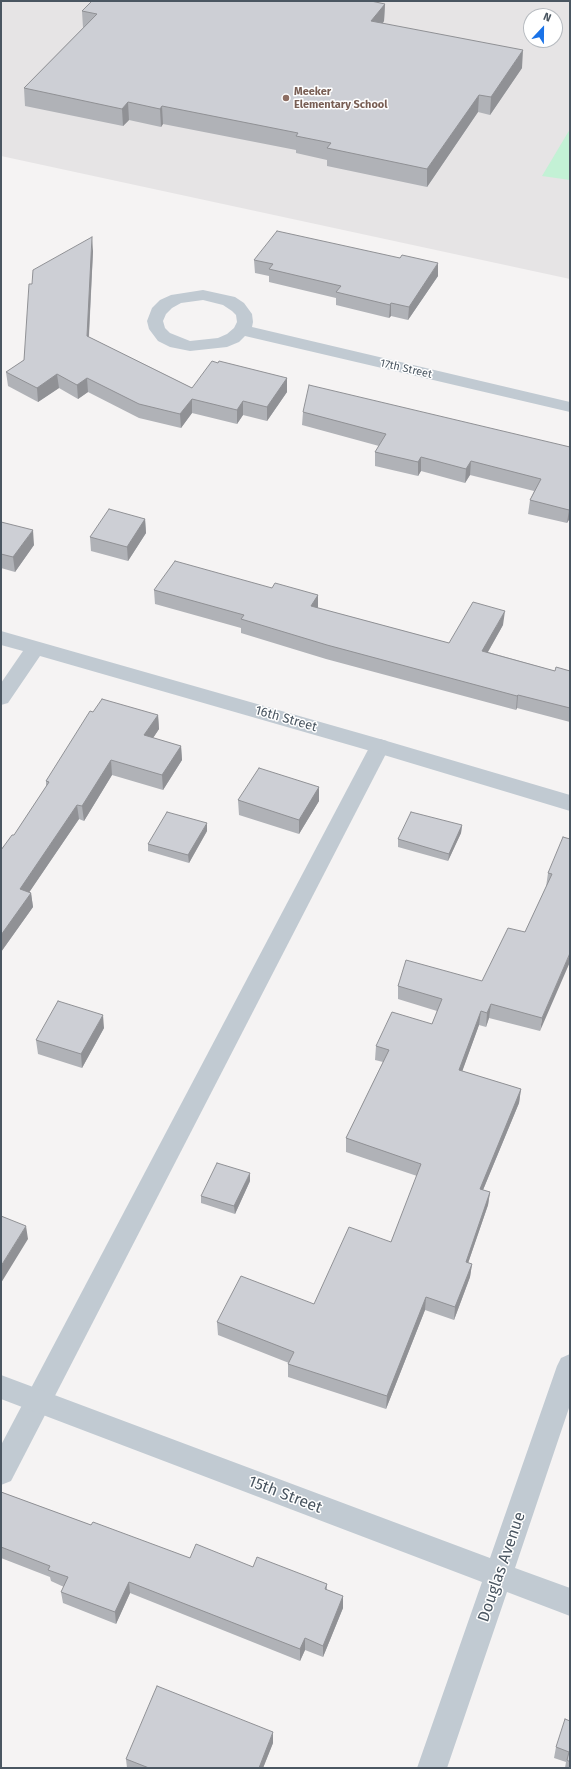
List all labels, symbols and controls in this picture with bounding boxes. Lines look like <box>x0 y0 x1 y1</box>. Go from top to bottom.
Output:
north arrow <box>523 8 563 48</box>
text: N <box>541 10 553 25</box>
place label: Meeker Elementary School <box>294 85 388 111</box>
marker: Meeker Elementary School <box>281 93 291 103</box>
street label: 17th Street <box>379 357 433 381</box>
street label: 16th Street <box>253 703 319 735</box>
street label: 15th Street <box>245 1472 325 1518</box>
street label: Douglas Avenue <box>474 1509 530 1625</box>

